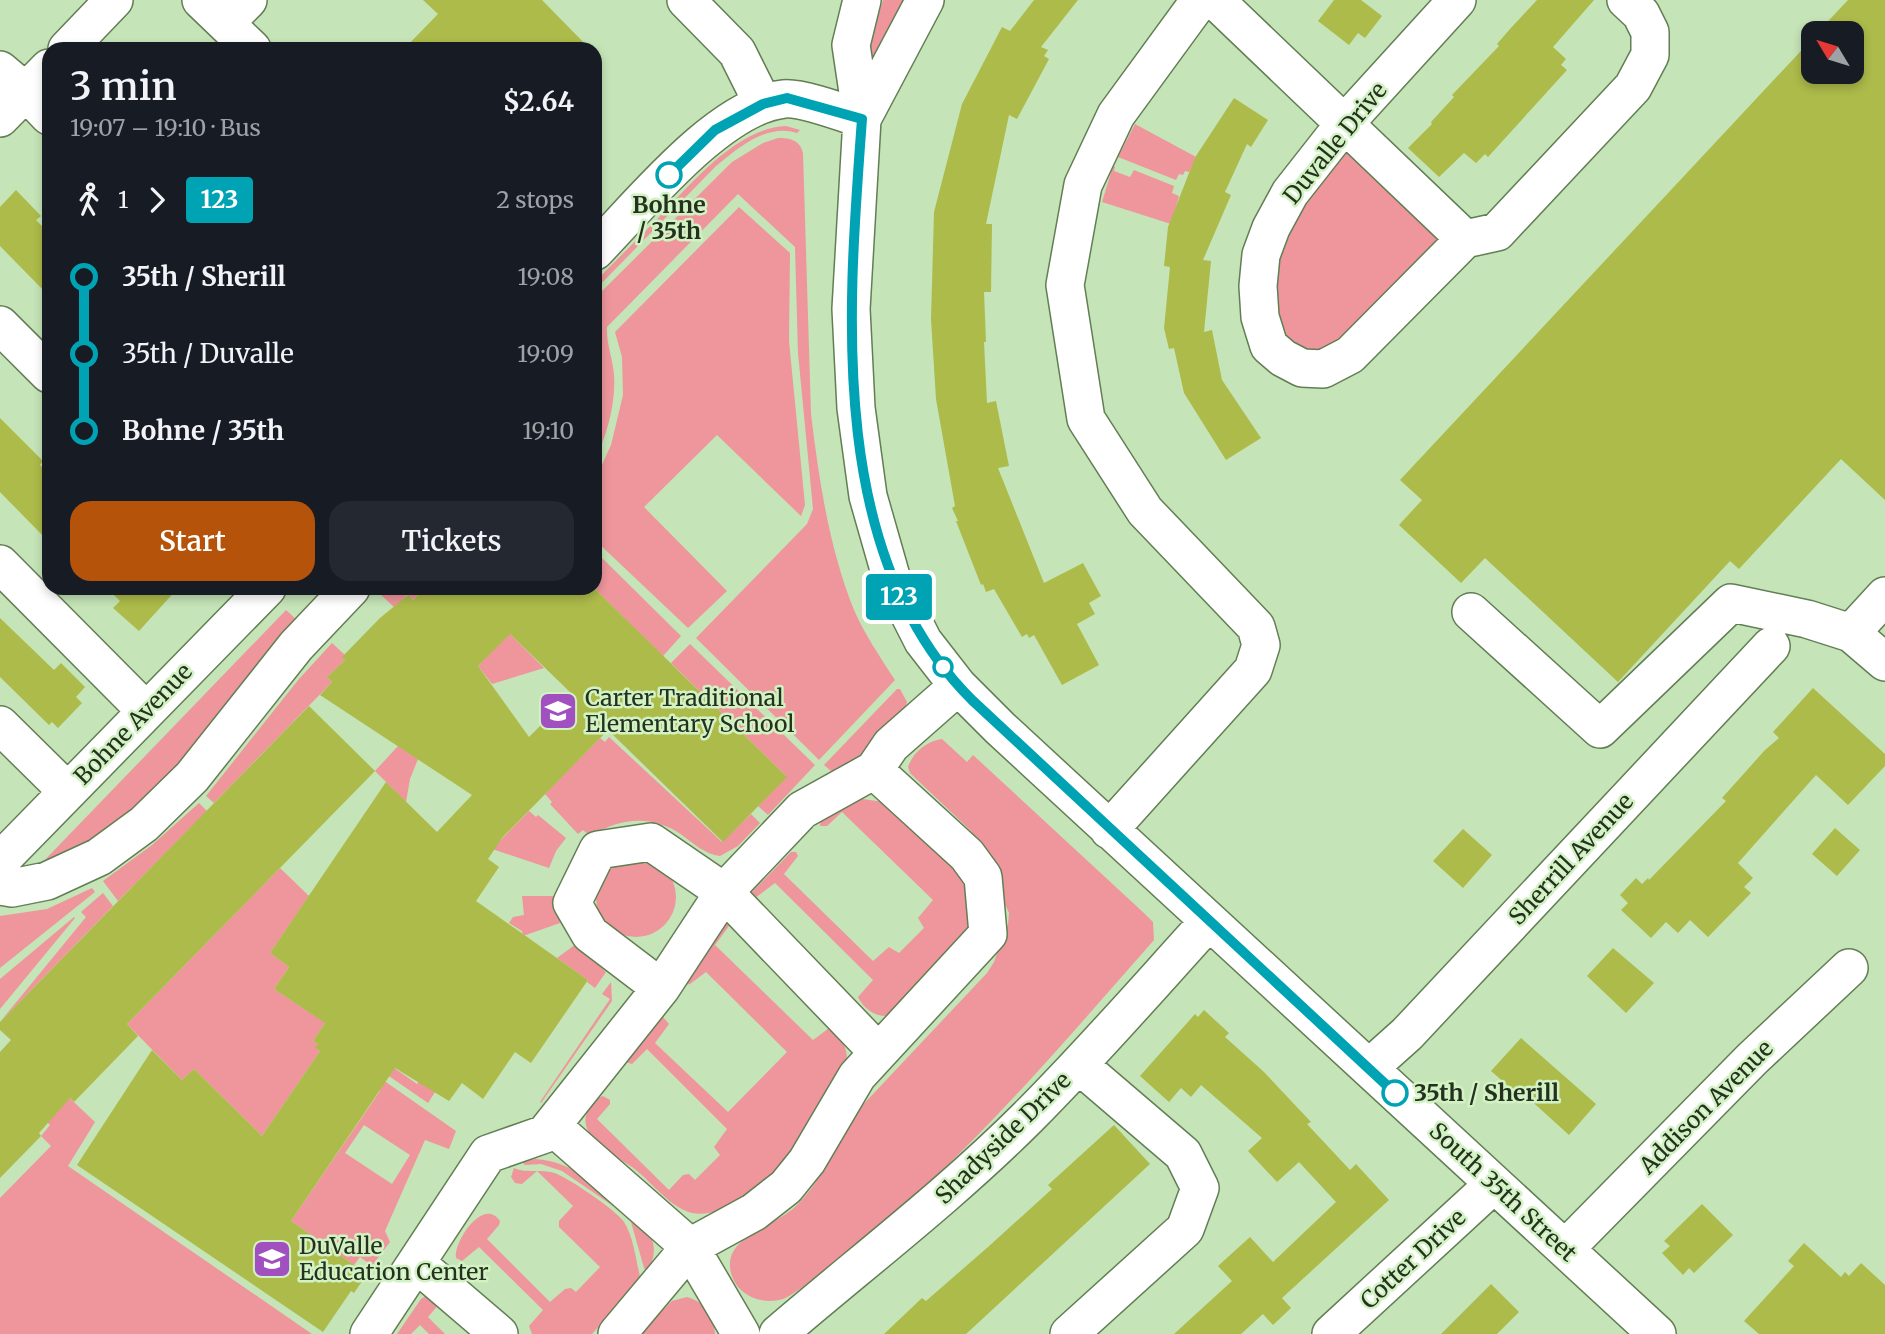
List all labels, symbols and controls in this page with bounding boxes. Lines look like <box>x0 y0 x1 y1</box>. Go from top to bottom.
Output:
north arrow <box>1801 21 1864 84</box>
map controls <box>1801 21 1864 84</box>
text: 3 min <box>70 63 177 110</box>
street label: Duvalle Drive <box>1277 76 1393 210</box>
text: $2.64 <box>503 85 574 118</box>
text: 19:07 – 19:10 · Bus <box>70 113 261 142</box>
marker: Bohne / 35th <box>656 162 682 188</box>
icon: walk <box>70 181 108 219</box>
icon: forward <box>138 181 176 219</box>
text: 123 <box>200 184 239 215</box>
text: 1 <box>118 185 128 214</box>
text: 2 stops <box>496 185 574 214</box>
place label: Bohne / 35th <box>632 190 706 245</box>
text: 35th / Sherill <box>122 260 286 293</box>
text: 19:08 <box>517 262 574 291</box>
text: 35th / Duvalle <box>122 337 294 370</box>
text: 19:09 <box>517 339 574 368</box>
text: Bohne / 35th <box>122 414 284 447</box>
text: 19:10 <box>522 416 574 445</box>
button: Start <box>70 501 315 581</box>
button: Tickets <box>329 501 574 581</box>
line badge: 123 <box>859 574 939 620</box>
text: 123 <box>880 581 918 612</box>
street label: Bohne Avenue <box>67 657 198 790</box>
unlabelled marker <box>933 657 953 677</box>
place label: Carter Traditional Elementary School <box>585 683 794 738</box>
school or university icon: Carter Traditional Elementary School <box>537 690 579 732</box>
street label: Sherrill Avenue <box>1502 787 1639 930</box>
street label: Addison Avenue <box>1632 1034 1779 1180</box>
street label: Shadyside Drive <box>929 1065 1077 1210</box>
place label: 35th / Sherill <box>1414 1078 1559 1107</box>
marker: 35th / Sherill <box>1382 1080 1408 1106</box>
street label: South 35th Street <box>1424 1116 1583 1267</box>
street label: Cotter Drive <box>1354 1203 1471 1315</box>
place label: DuValle Education Center <box>299 1231 489 1286</box>
school or university icon: DuValle Education Center <box>251 1238 293 1280</box>

